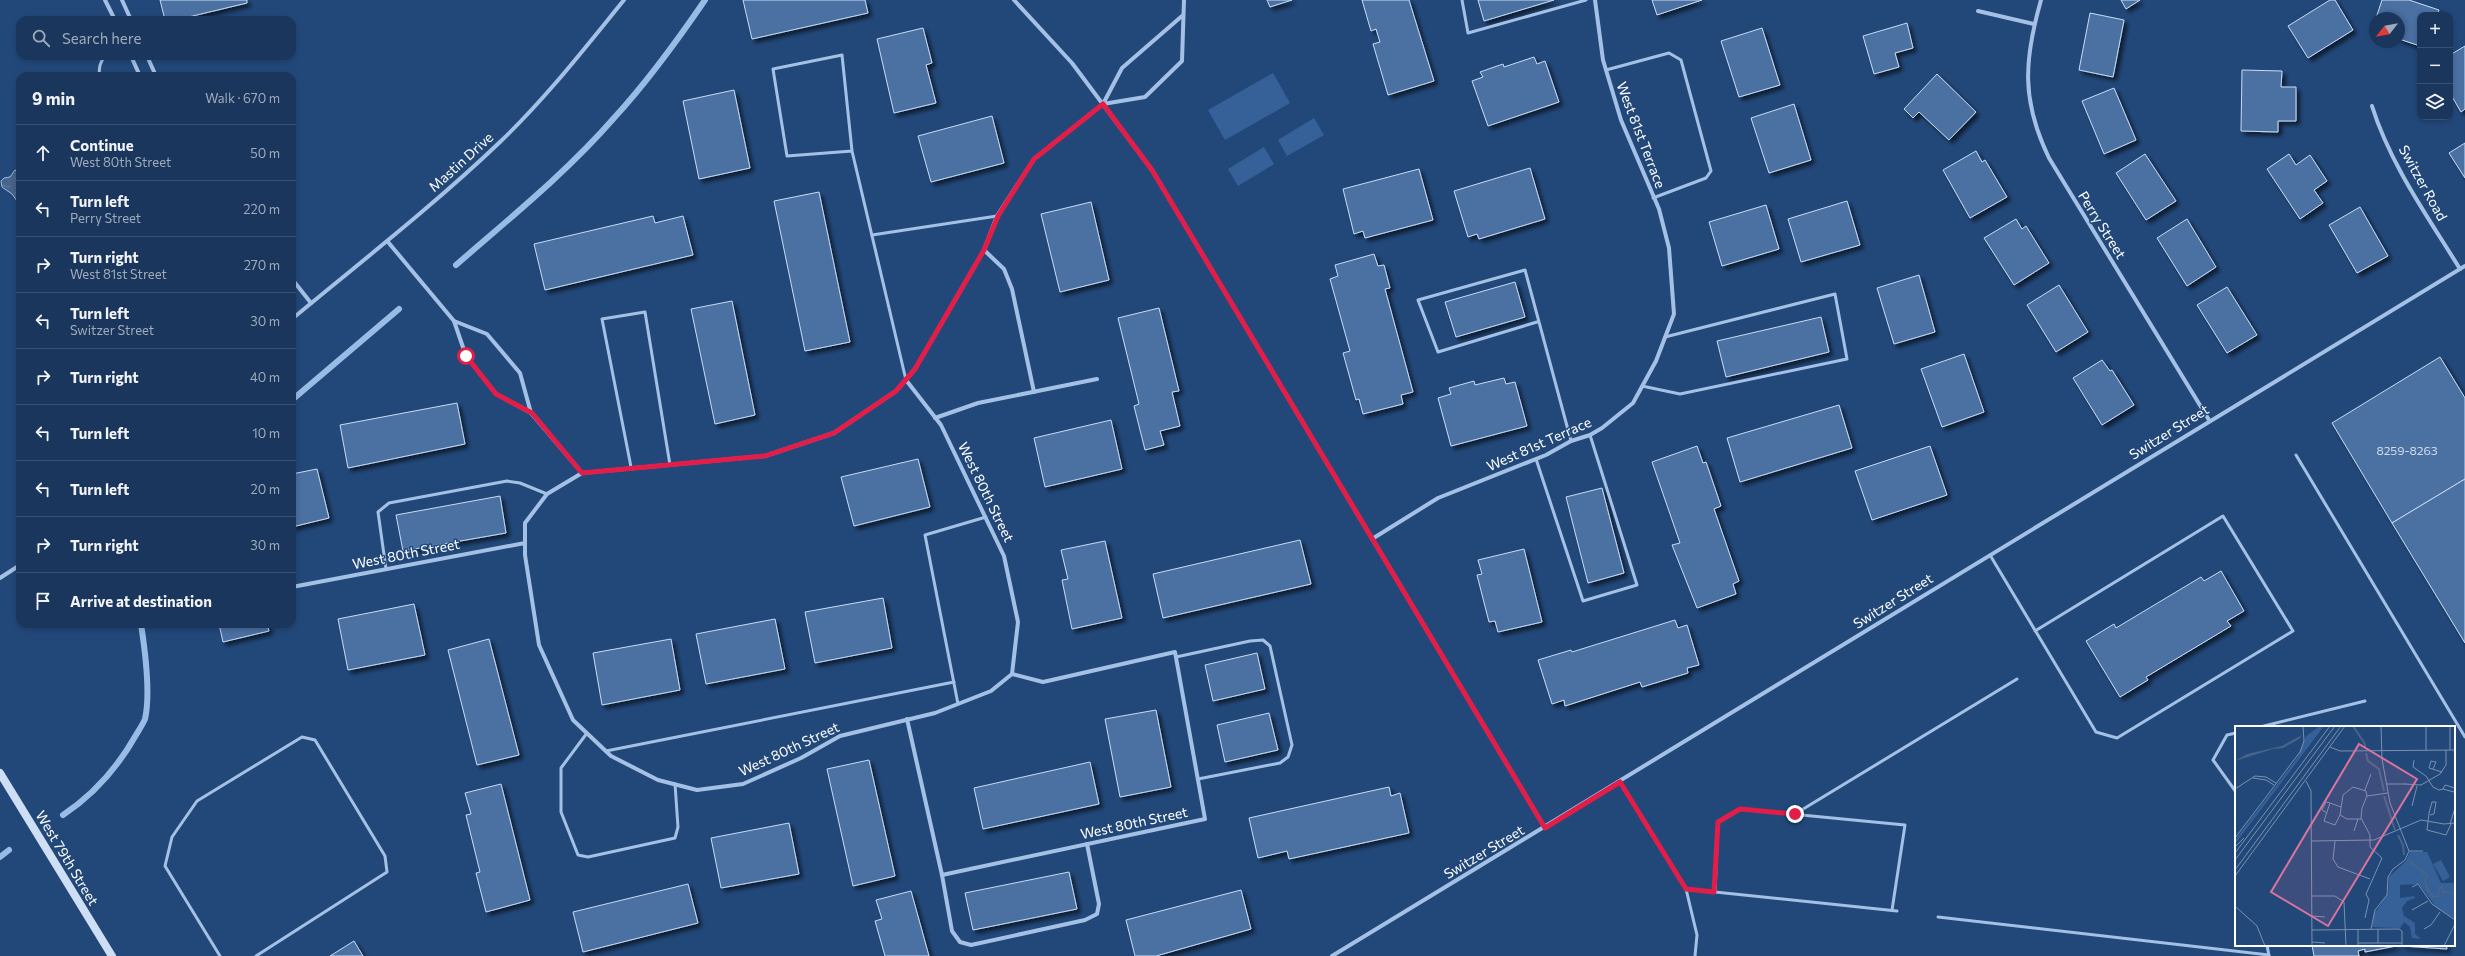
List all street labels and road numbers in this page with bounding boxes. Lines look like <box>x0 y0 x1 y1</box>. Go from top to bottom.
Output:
street label: West 81st Terrace <box>1613 79 1670 190</box>
street label: Mastin Drive <box>425 128 496 195</box>
street label: Switzer Road <box>2396 142 2451 223</box>
street label: Perry Street <box>2075 188 2130 262</box>
street label: Switzer Street <box>2126 400 2212 463</box>
street label: West 81st Terrace <box>1484 413 1594 474</box>
street label: West 80th Street <box>955 439 1018 545</box>
street label: West 80th Street <box>351 535 461 572</box>
street label: Switzer Street <box>1850 569 1936 632</box>
street label: West 80th Street <box>736 718 842 779</box>
street label: West 80th Street <box>1079 803 1189 842</box>
street label: West 79th Street <box>33 807 102 908</box>
street label: Switzer Street <box>1441 821 1527 882</box>

